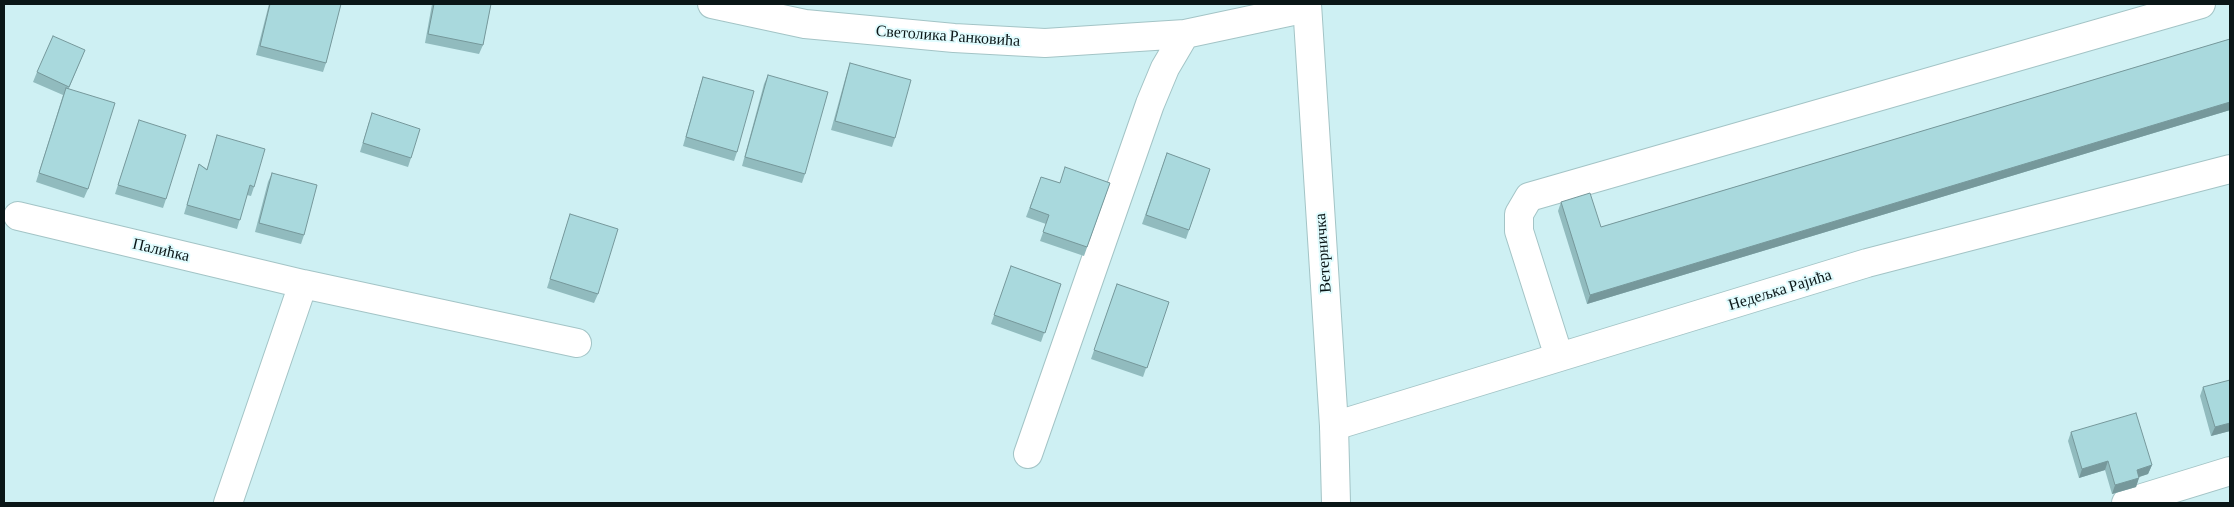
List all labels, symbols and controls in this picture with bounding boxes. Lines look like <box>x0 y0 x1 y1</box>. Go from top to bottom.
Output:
street label: Светолика Ранковића <box>875 21 1021 51</box>
street label: Ветерничка <box>1311 213 1335 293</box>
street label: Палићка <box>131 234 191 266</box>
street label: Недељка Рајића <box>1726 265 1834 315</box>

